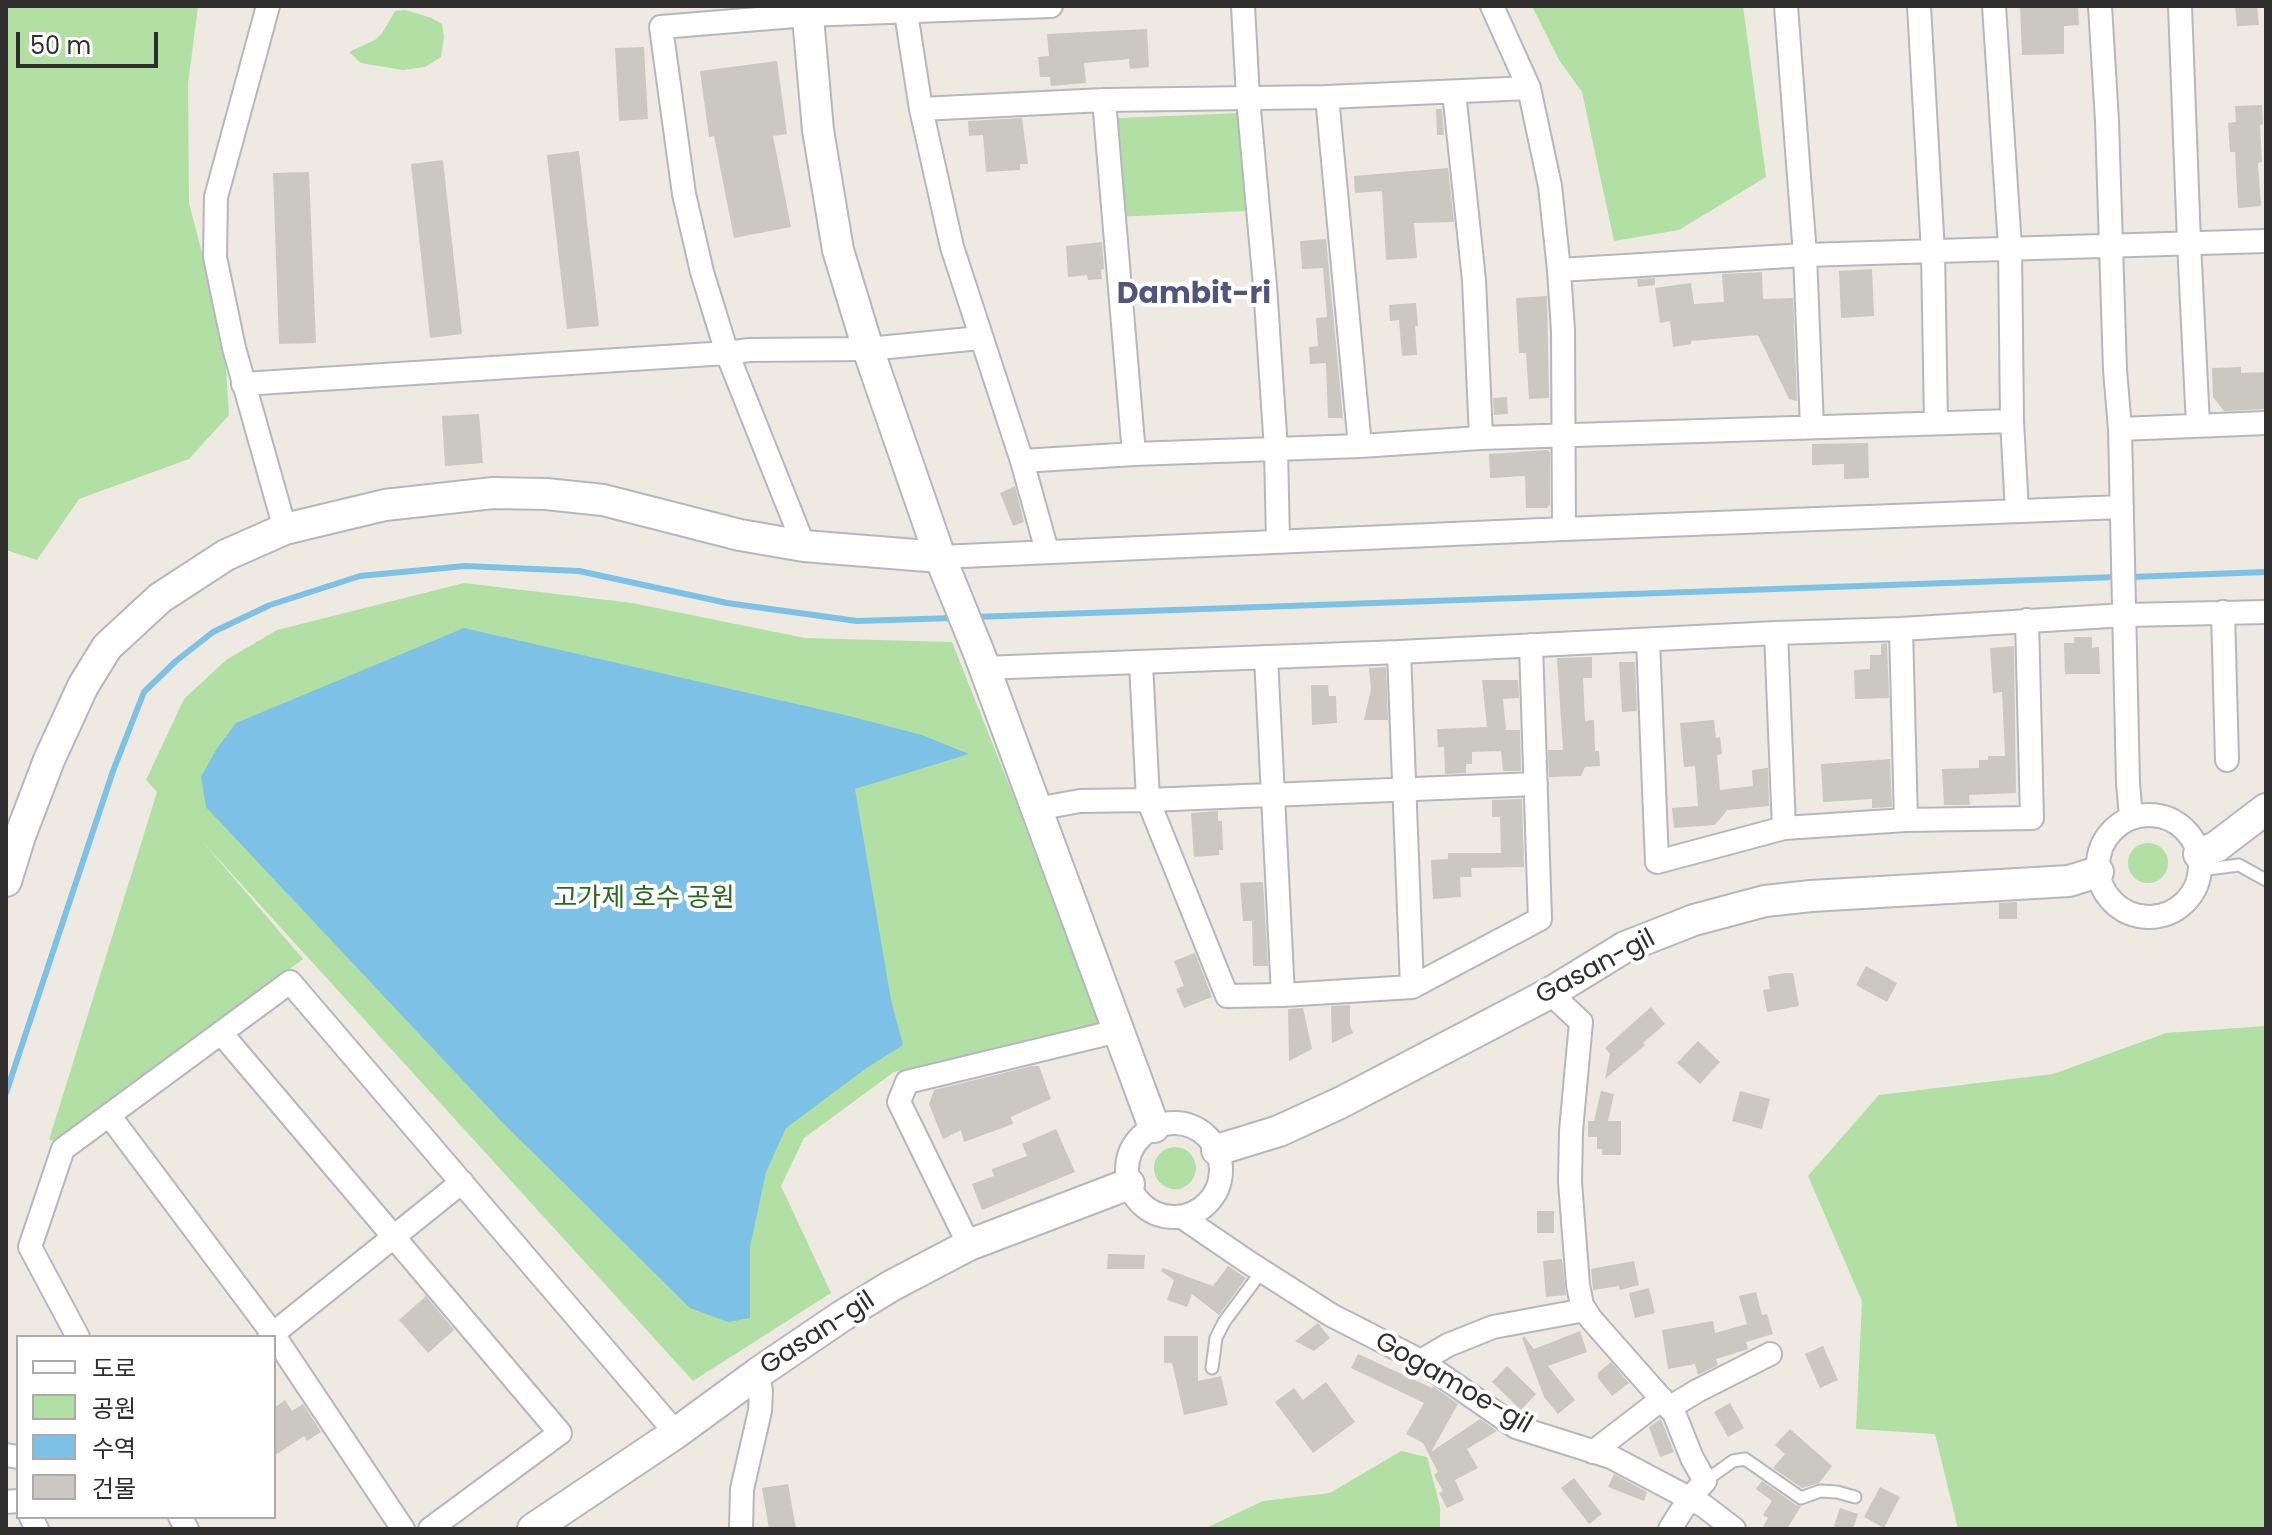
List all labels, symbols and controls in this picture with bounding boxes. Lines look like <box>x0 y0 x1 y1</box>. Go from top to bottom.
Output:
scale bar <box>20 16 162 66</box>
text: 50 m <box>30 29 91 62</box>
district label: Dambit-ri <box>1117 277 1271 313</box>
park label: 고가제 호수 공원 <box>553 883 735 915</box>
street label: Gasan-gil <box>1531 924 1661 1012</box>
street label: Gasan-gil <box>755 1285 881 1383</box>
street label: Gogamoe-gil <box>1369 1326 1537 1442</box>
legend <box>16 1335 276 1519</box>
text: 도로 <box>92 1352 136 1385</box>
text: 공원 <box>92 1392 136 1425</box>
text: 수역 <box>92 1432 136 1465</box>
text: 건물 <box>92 1472 136 1505</box>

